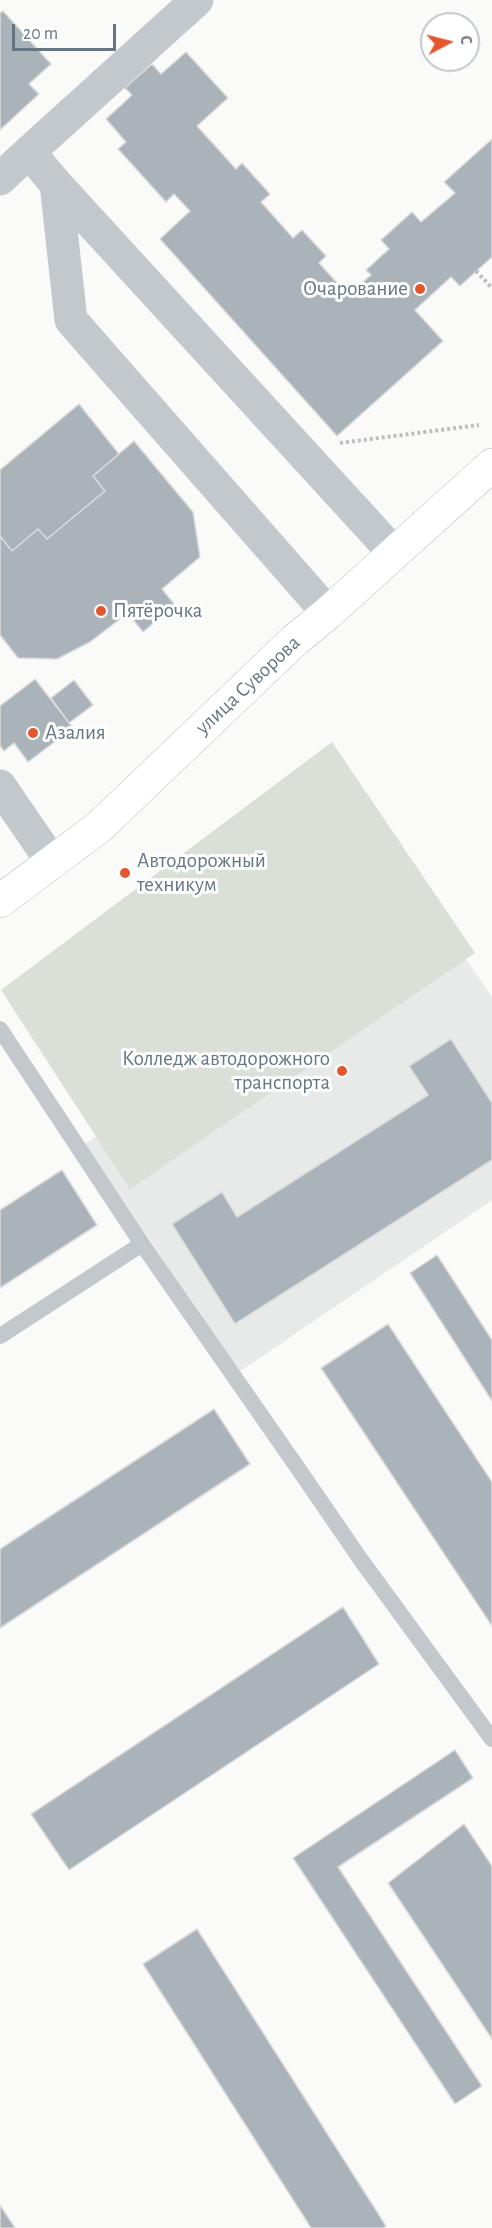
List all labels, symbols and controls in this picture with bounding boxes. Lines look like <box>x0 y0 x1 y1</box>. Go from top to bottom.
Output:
scale bar <box>15 12 118 50</box>
north arrow <box>420 12 480 72</box>
text: 20 m <box>23 25 58 43</box>
text: С <box>457 35 474 45</box>
place label: Очарование <box>303 276 408 302</box>
marker: Очарование <box>413 282 427 296</box>
place label: Пятёрочка <box>113 598 202 624</box>
marker: Пятёрочка <box>94 604 108 618</box>
street label: улица Суворова <box>190 630 306 740</box>
place label: Азалия <box>45 720 106 746</box>
marker: Азалия <box>26 726 40 740</box>
place label: Автодорожный техникум <box>137 848 266 898</box>
marker: Автодорожный техникум <box>118 866 132 880</box>
place label: Колледж автодорожного транспорта <box>122 1046 330 1096</box>
marker: Колледж автодорожного транспорта <box>335 1064 349 1078</box>

